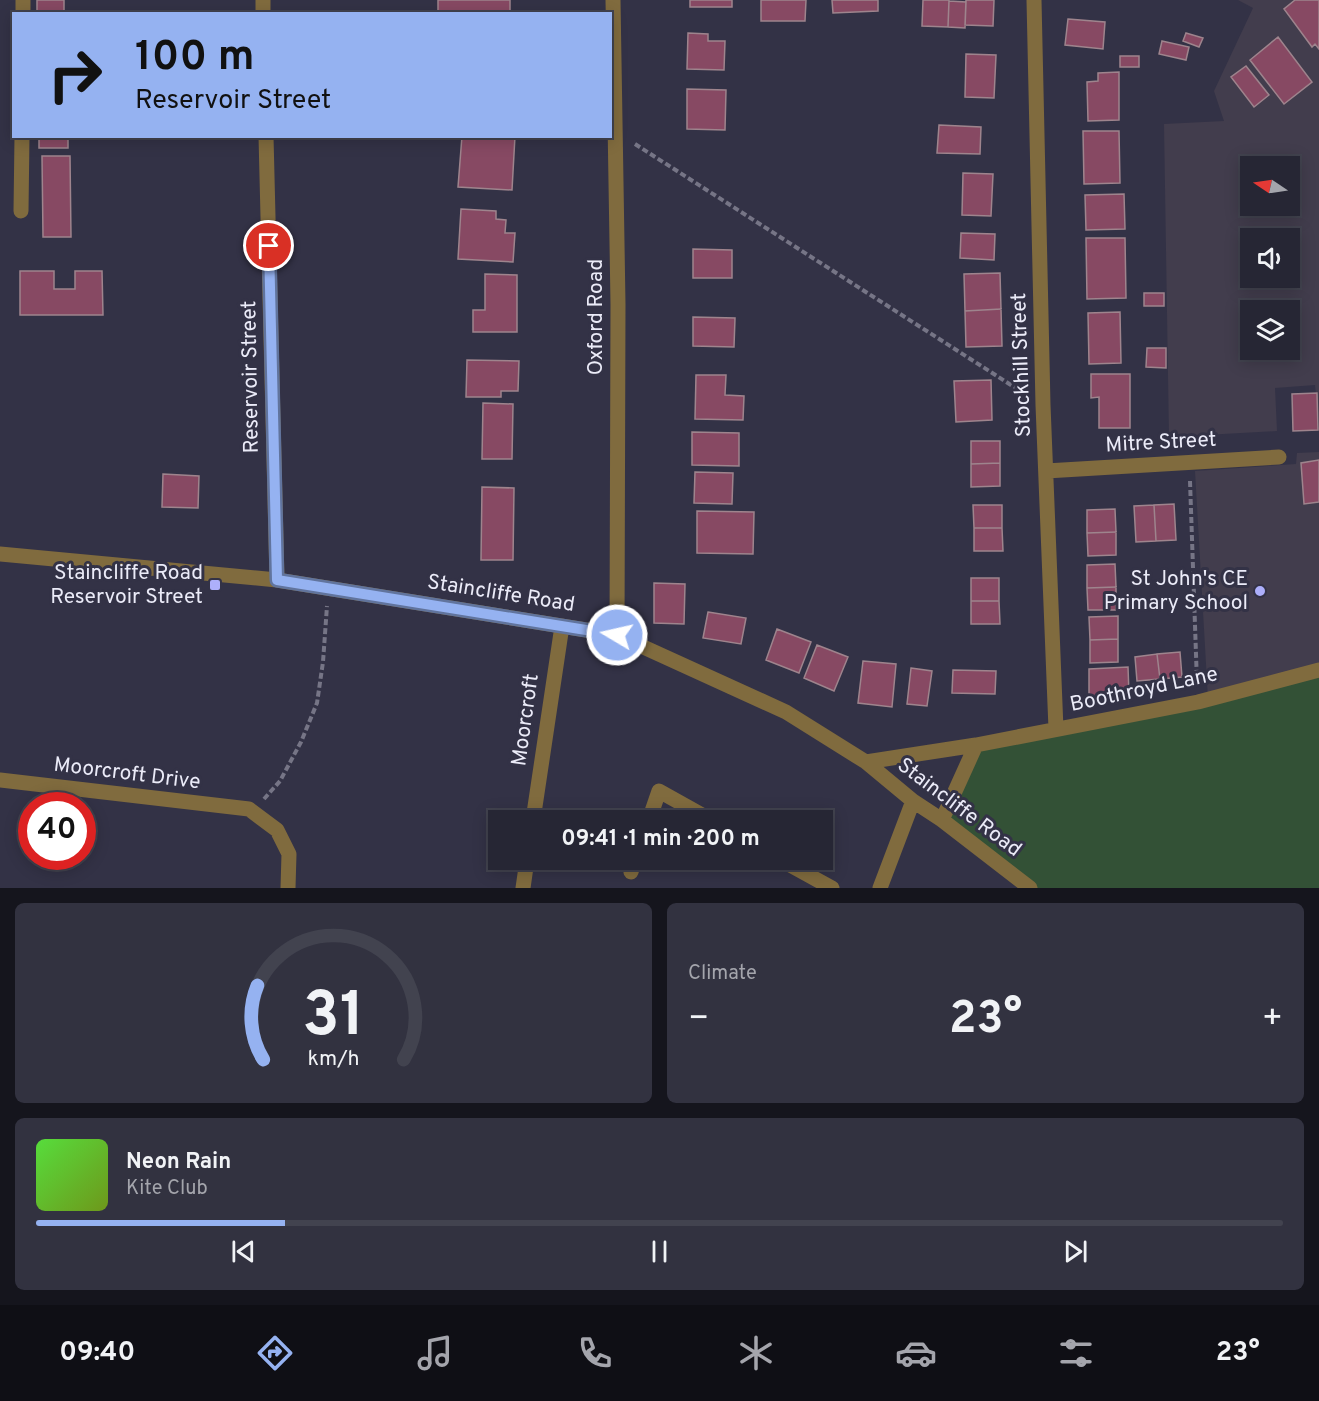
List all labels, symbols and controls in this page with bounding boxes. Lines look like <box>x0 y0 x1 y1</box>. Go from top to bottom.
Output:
text: 100 m <box>135 32 254 85</box>
icon: right <box>36 36 114 114</box>
text: Reservoir Street <box>135 84 331 118</box>
north arrow <box>1240 156 1300 216</box>
map controls <box>1240 156 1300 360</box>
pin <box>243 220 294 271</box>
button: sound <box>1240 228 1300 288</box>
icon: arrive <box>252 229 285 262</box>
street label: Oxford Road <box>583 259 610 375</box>
street label: Stockhill Street <box>1006 292 1038 438</box>
street label: Reservoir Street <box>236 300 266 454</box>
button: layers <box>1240 300 1300 360</box>
street label: Mitre Street <box>1105 427 1217 459</box>
place label: Staincliffe Road Reservoir Street <box>50 560 203 611</box>
place label: St John's CE Primary School <box>1104 566 1248 617</box>
street label: Staincliffe Road <box>425 569 577 619</box>
marker: Staincliffe Road Reservoir Street <box>208 578 222 592</box>
marker: St John's CE Primary School <box>1253 584 1267 598</box>
position arrow <box>585 603 649 667</box>
street label: Boothroyd Lane <box>1068 661 1220 719</box>
street label: Moorcroft <box>506 672 546 768</box>
street label: Moorcroft Drive <box>52 752 202 796</box>
street label: Staincliffe Road <box>891 752 1027 864</box>
speed limit sign: 40 <box>18 792 96 870</box>
text: 09:41 · 1 min · 200 m <box>561 826 760 853</box>
text: Climate <box>688 961 757 987</box>
text: 31 <box>302 979 365 1058</box>
text: 23° <box>949 992 1022 1049</box>
text: − <box>688 999 709 1041</box>
text: + <box>1262 999 1283 1041</box>
text: km/h <box>307 1046 360 1073</box>
text: Neon Rain <box>126 1149 231 1176</box>
text: Kite Club <box>126 1176 208 1202</box>
icon: previous <box>227 1235 260 1268</box>
icon: pause <box>643 1235 676 1268</box>
icon: next <box>1059 1235 1092 1268</box>
icon: directions <box>254 1332 296 1374</box>
icon: music <box>414 1332 456 1374</box>
icon: phone <box>574 1332 616 1374</box>
icon: climate <box>735 1332 777 1374</box>
icon: car <box>895 1332 937 1374</box>
icon: filters <box>1055 1332 1097 1374</box>
text: 09:40 <box>59 1336 135 1370</box>
text: 23° <box>1216 1336 1260 1370</box>

